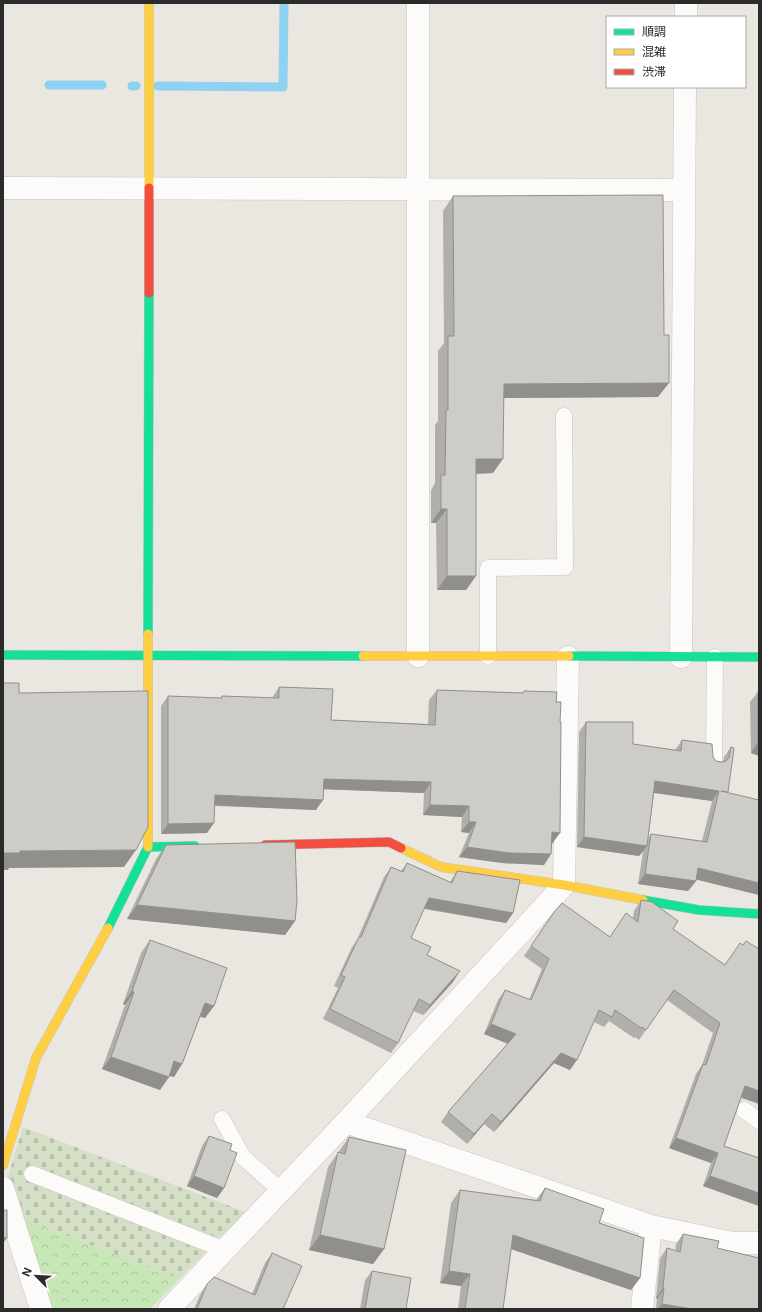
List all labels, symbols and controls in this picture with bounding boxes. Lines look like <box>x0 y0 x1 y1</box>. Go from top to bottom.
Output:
legend <box>606 16 746 88</box>
text: 順調 <box>642 24 666 39</box>
text: 混雑 <box>642 44 666 59</box>
text: 渋滞 <box>642 64 666 79</box>
north arrow <box>16 1256 56 1296</box>
text: N <box>19 1265 35 1279</box>

